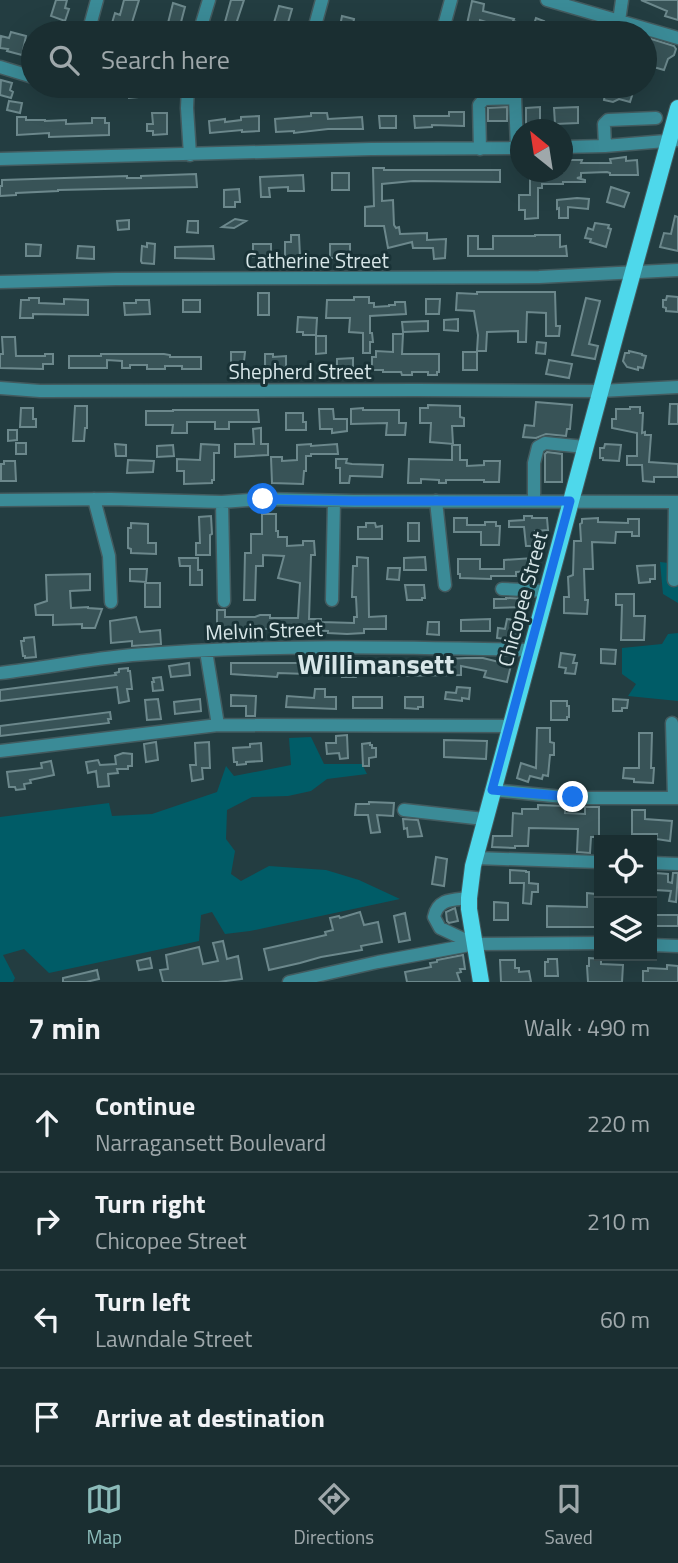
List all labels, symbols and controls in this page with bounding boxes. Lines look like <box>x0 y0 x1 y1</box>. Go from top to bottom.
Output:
search box <box>21 21 657 98</box>
text: Search here <box>101 40 230 79</box>
icon: search <box>45 41 83 79</box>
north arrow <box>510 119 573 182</box>
street label: Catherine Street <box>245 244 389 276</box>
street label: Shepherd Street <box>228 355 372 387</box>
route start <box>247 483 278 514</box>
street label: Chicopee Street <box>489 527 556 670</box>
street label: Melvin Street <box>205 612 324 648</box>
district label: Willimansett <box>298 642 454 685</box>
route end <box>557 781 588 812</box>
map controls <box>594 835 657 961</box>
button: locate <box>594 835 657 898</box>
button: layers <box>594 898 657 961</box>
text: 7 min <box>28 1005 101 1051</box>
text: Walk · 490 m <box>524 1010 650 1045</box>
text: Continue <box>95 1086 195 1125</box>
icon: ahead <box>28 1104 66 1142</box>
text: 220 m <box>587 1106 650 1141</box>
text: Narragansett Boulevard <box>95 1125 326 1160</box>
text: Turn right <box>95 1184 206 1223</box>
icon: right <box>28 1202 66 1240</box>
text: 210 m <box>587 1204 650 1239</box>
text: Chicopee Street <box>95 1223 247 1258</box>
text: Turn left <box>95 1282 190 1321</box>
icon: left <box>28 1300 66 1338</box>
text: 60 m <box>600 1302 650 1337</box>
text: Lawndale Street <box>95 1321 252 1356</box>
icon: arrive <box>28 1398 66 1436</box>
text: Arrive at destination <box>95 1398 325 1437</box>
tab: Map <box>85 1480 123 1551</box>
tab: Directions <box>294 1480 374 1551</box>
tab: Saved <box>544 1480 593 1551</box>

